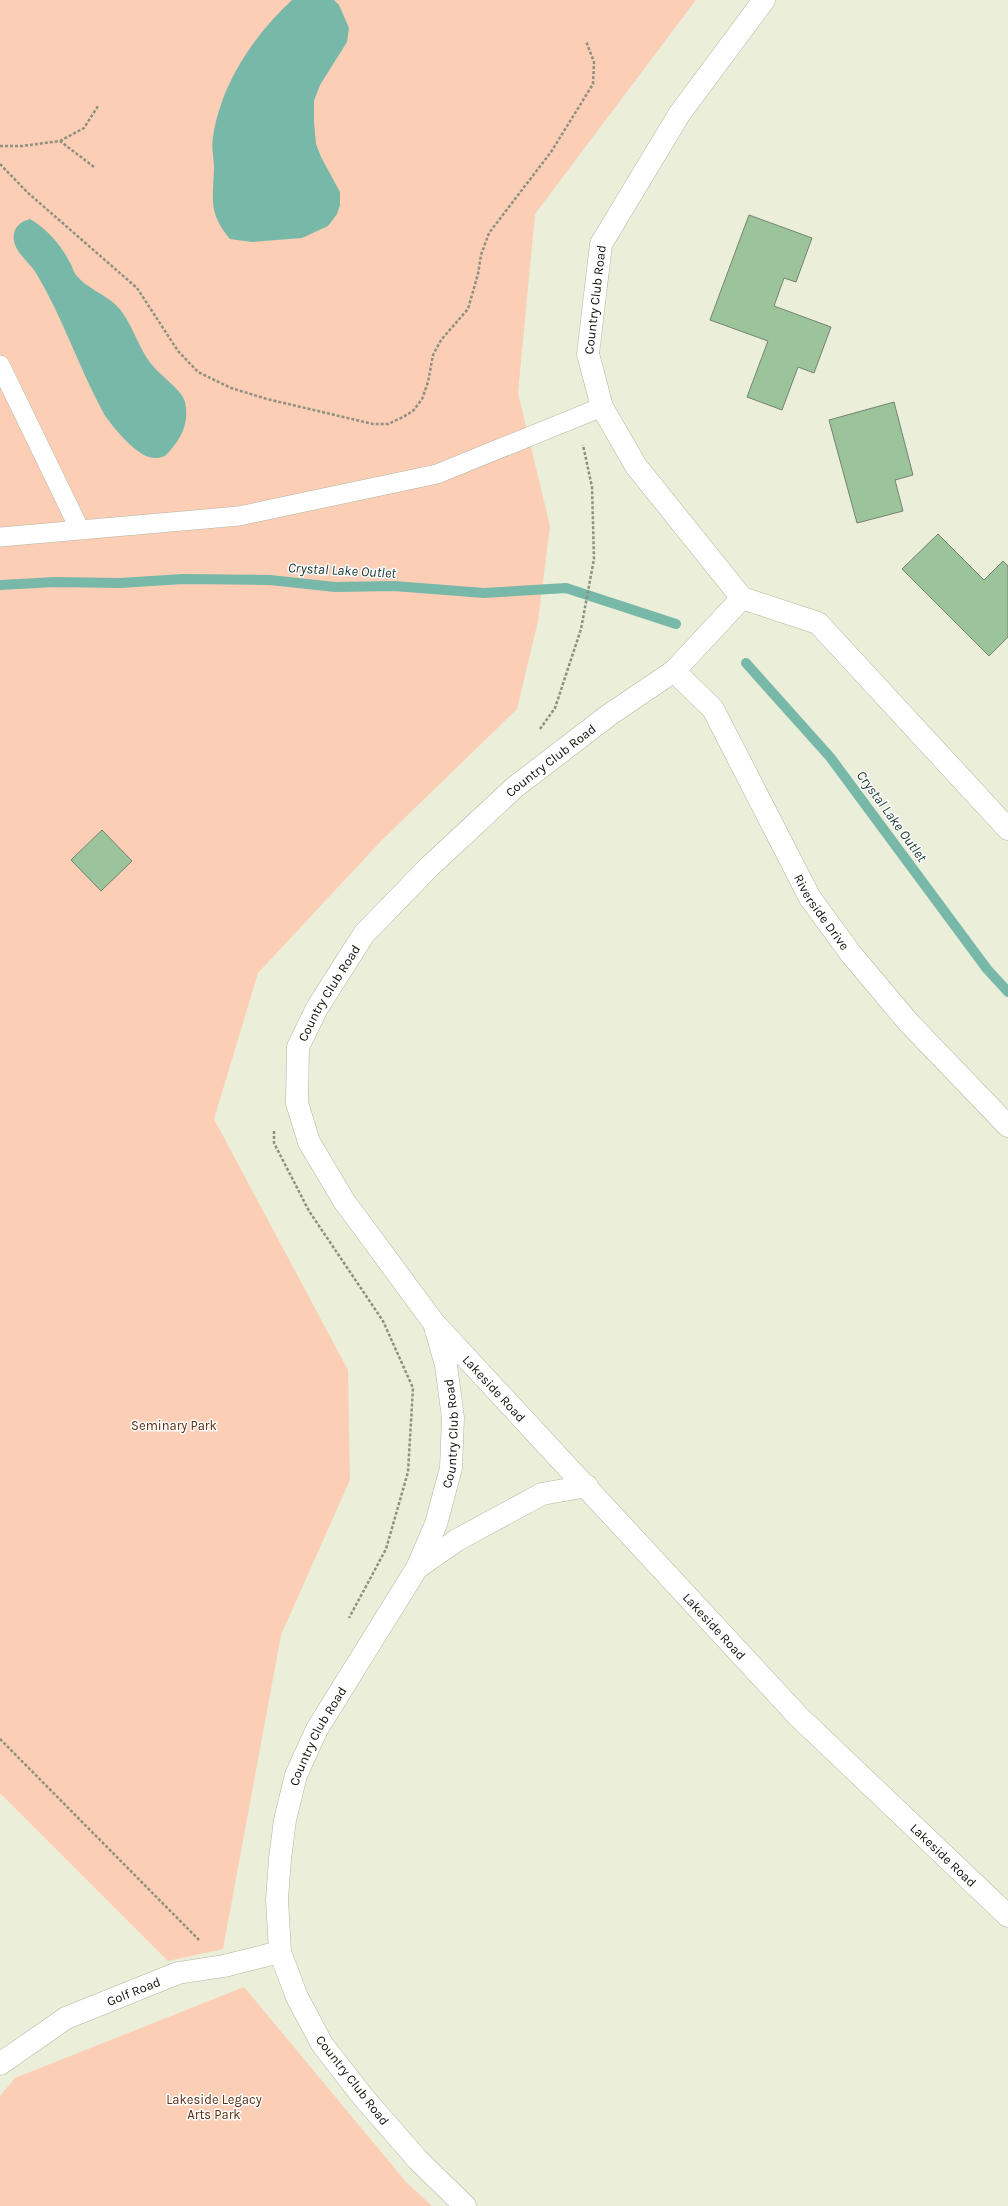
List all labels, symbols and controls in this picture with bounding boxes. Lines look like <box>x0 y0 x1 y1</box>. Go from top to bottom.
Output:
street label: Country Club Road <box>581 244 609 355</box>
water label: Crystal Lake Outlet <box>287 559 397 582</box>
street label: Country Club Road <box>503 721 599 800</box>
water label: Crystal Lake Outlet <box>853 767 930 865</box>
street label: Riverside Drive <box>791 872 853 953</box>
street label: Country Club Road <box>295 942 363 1044</box>
street label: Lakeside Road <box>460 1352 529 1425</box>
street label: Country Club Road <box>439 1378 461 1490</box>
park label: Seminary Park <box>131 1418 217 1433</box>
street label: Lakeside Road <box>680 1590 749 1663</box>
street label: Country Club Road <box>287 1684 350 1787</box>
street label: Lakeside Road <box>907 1820 979 1890</box>
street label: Golf Road <box>104 1974 163 2009</box>
street label: Country Club Road <box>313 2032 392 2128</box>
park label: Lakeside Legacy Arts Park <box>166 2092 262 2122</box>

